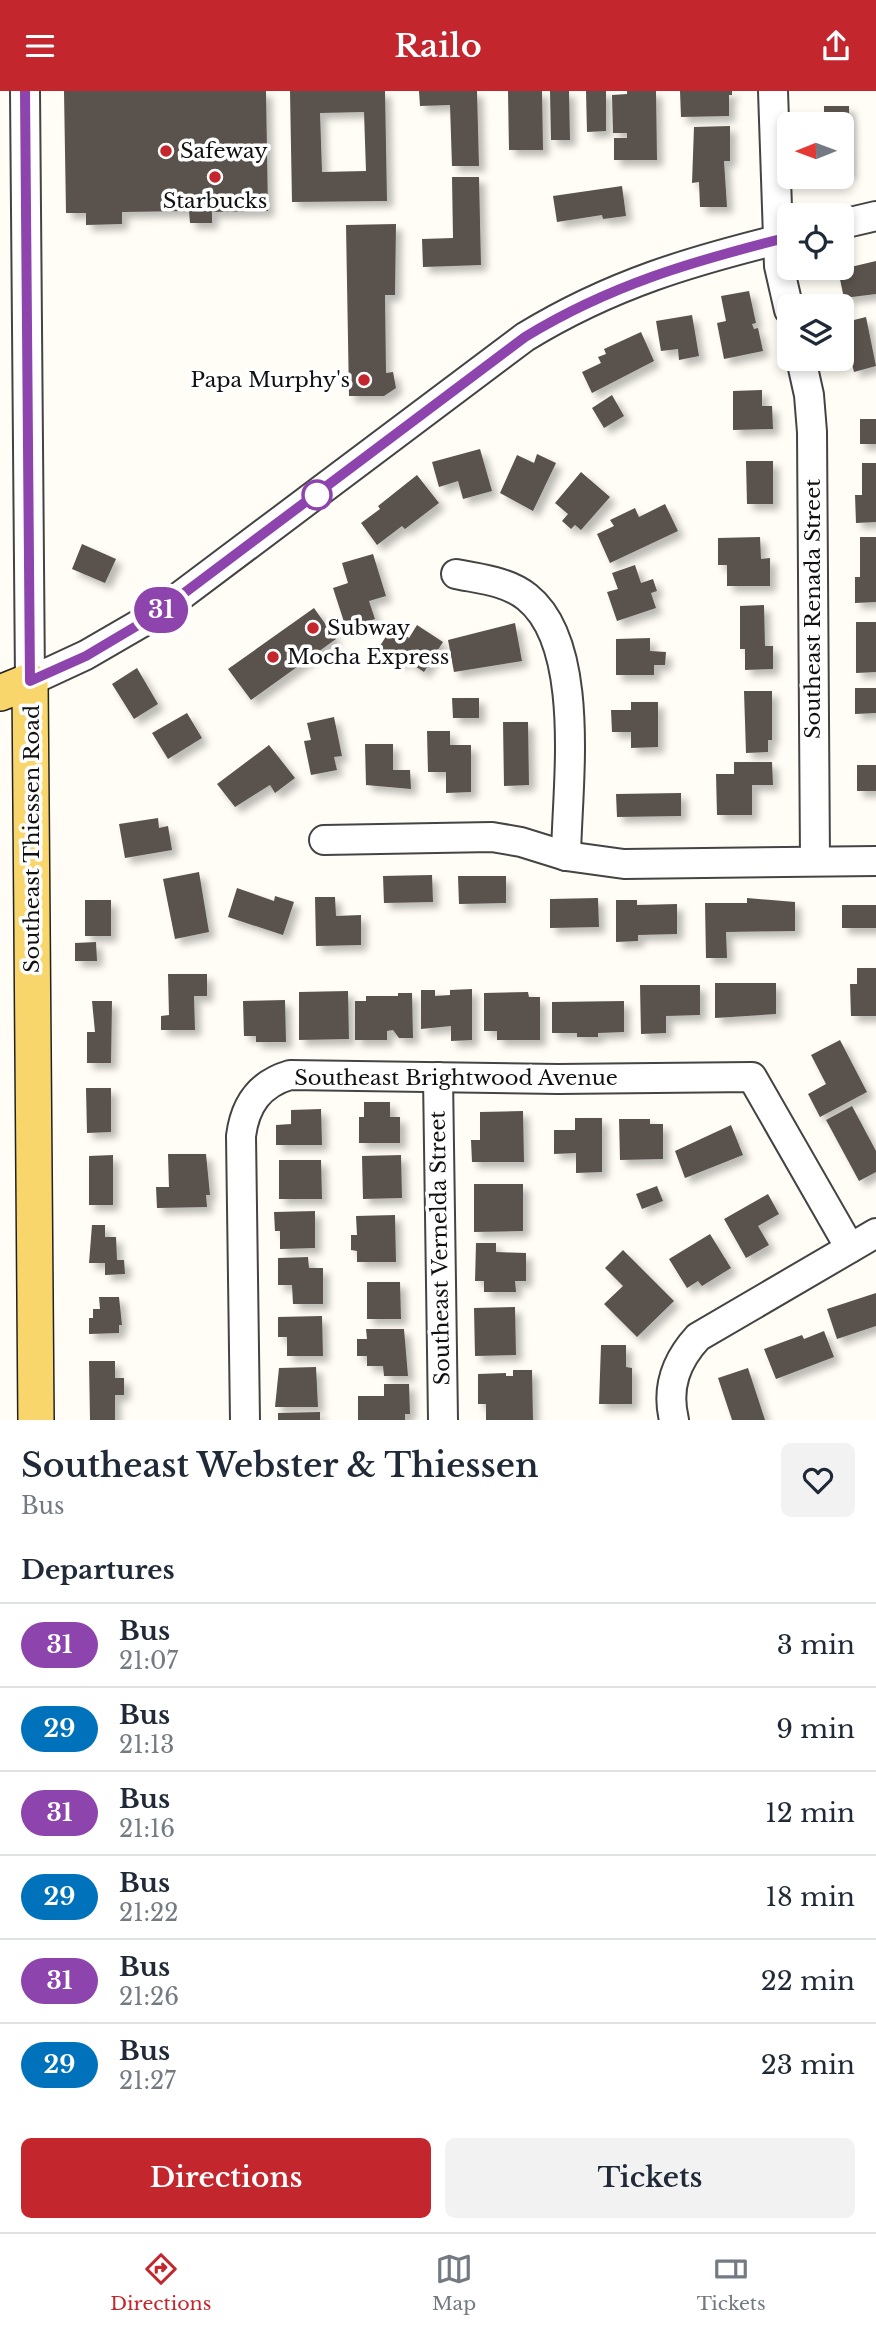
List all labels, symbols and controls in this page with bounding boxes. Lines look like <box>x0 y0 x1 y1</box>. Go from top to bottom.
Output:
text: Railo <box>394 26 482 66</box>
icon: menu <box>21 27 59 65</box>
icon: share <box>817 27 855 65</box>
north arrow <box>777 112 854 189</box>
map controls <box>777 112 854 371</box>
place label: Safeway <box>180 138 268 164</box>
marker: Safeway <box>158 143 174 159</box>
marker: Starbucks <box>207 169 223 185</box>
place label: Starbucks <box>163 188 267 214</box>
button: locate <box>777 203 854 280</box>
button: layers <box>777 294 854 371</box>
place label: Papa Murphy's <box>190 367 350 393</box>
marker: Papa Murphy's <box>356 372 372 388</box>
street label: Southeast Renada Street <box>800 479 826 739</box>
unlabelled marker <box>302 480 332 510</box>
line badge: 31 <box>130 587 192 633</box>
text: 31 <box>148 595 174 624</box>
place label: Subway <box>327 615 411 641</box>
marker: Subway <box>305 620 321 636</box>
place label: Mocha Express <box>287 644 449 670</box>
marker: Mocha Express <box>265 649 281 665</box>
street label: Southeast Thiessen Road <box>19 705 45 973</box>
street label: Southeast Brightwood Avenue <box>294 1065 618 1091</box>
street label: Southeast Vernelda Street <box>425 1110 455 1386</box>
button: heart <box>781 1443 855 1517</box>
text: Southeast Webster & Thiessen <box>21 1445 539 1486</box>
text: Bus <box>21 1492 64 1520</box>
text: Departures <box>21 1554 175 1586</box>
text: Bus <box>119 1615 170 1647</box>
text: 3 min <box>777 1629 855 1661</box>
text: 31 <box>47 1630 72 1659</box>
text: 21:07 <box>119 1647 178 1675</box>
text: Bus <box>119 1699 170 1731</box>
text: 9 min <box>776 1713 855 1745</box>
text: 29 <box>44 1714 75 1743</box>
text: 21:13 <box>119 1731 174 1759</box>
text: Bus <box>119 1783 170 1815</box>
text: 12 min <box>765 1797 855 1829</box>
text: 31 <box>47 1798 72 1827</box>
text: 21:16 <box>119 1815 175 1843</box>
text: Bus <box>119 1867 170 1899</box>
text: 18 min <box>766 1881 855 1913</box>
text: 29 <box>44 1882 75 1911</box>
text: 21:22 <box>119 1899 178 1927</box>
text: Bus <box>119 1951 170 1983</box>
text: 22 min <box>761 1965 855 1997</box>
text: 31 <box>47 1966 72 1995</box>
text: 21:26 <box>119 1983 179 2011</box>
text: Bus <box>119 2035 170 2067</box>
text: 23 min <box>761 2049 855 2081</box>
text: 29 <box>44 2050 75 2079</box>
text: 21:27 <box>119 2067 176 2095</box>
button: Directions <box>21 2138 431 2218</box>
button: Tickets <box>445 2138 855 2218</box>
tab: Directions <box>110 2250 211 2315</box>
tab: Map <box>432 2250 476 2315</box>
tab: Tickets <box>697 2250 766 2315</box>

